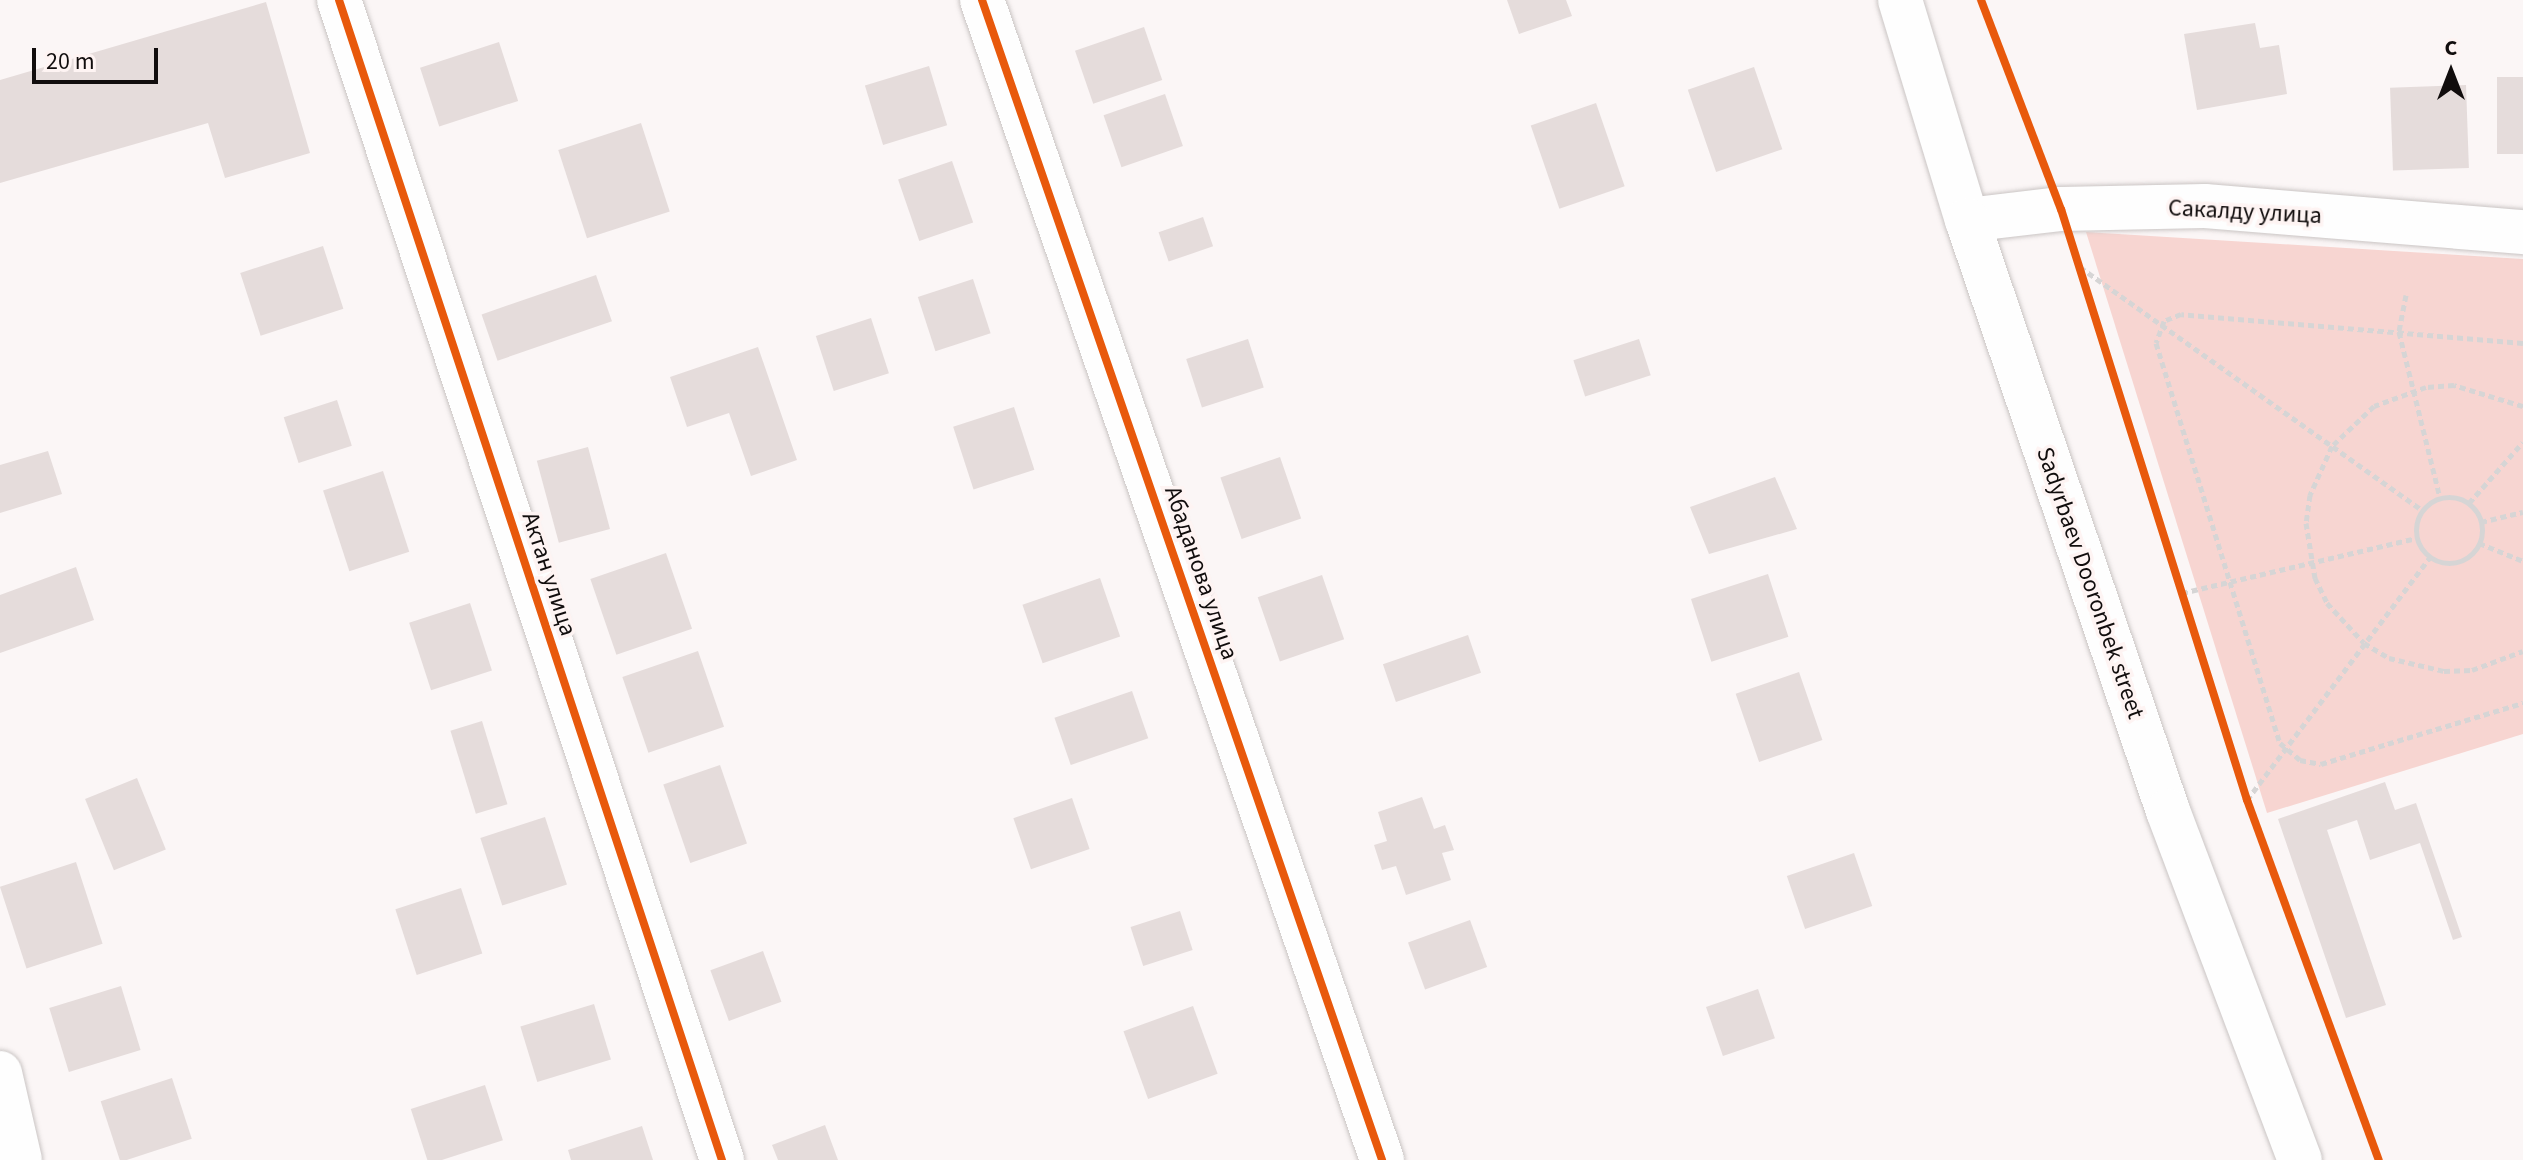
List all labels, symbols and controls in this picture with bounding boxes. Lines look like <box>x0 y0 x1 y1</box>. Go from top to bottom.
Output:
scale bar <box>36 32 162 82</box>
north arrow <box>2411 32 2491 112</box>
text: С <box>2445 32 2457 64</box>
text: 20 m <box>46 44 95 79</box>
street label: Сакалду улица <box>2167 194 2323 230</box>
street label: Sadyrbaev Dooronbek street <box>2030 444 2150 722</box>
street label: Абаданова улица <box>1158 483 1244 663</box>
street label: Актан улица <box>515 509 583 639</box>

